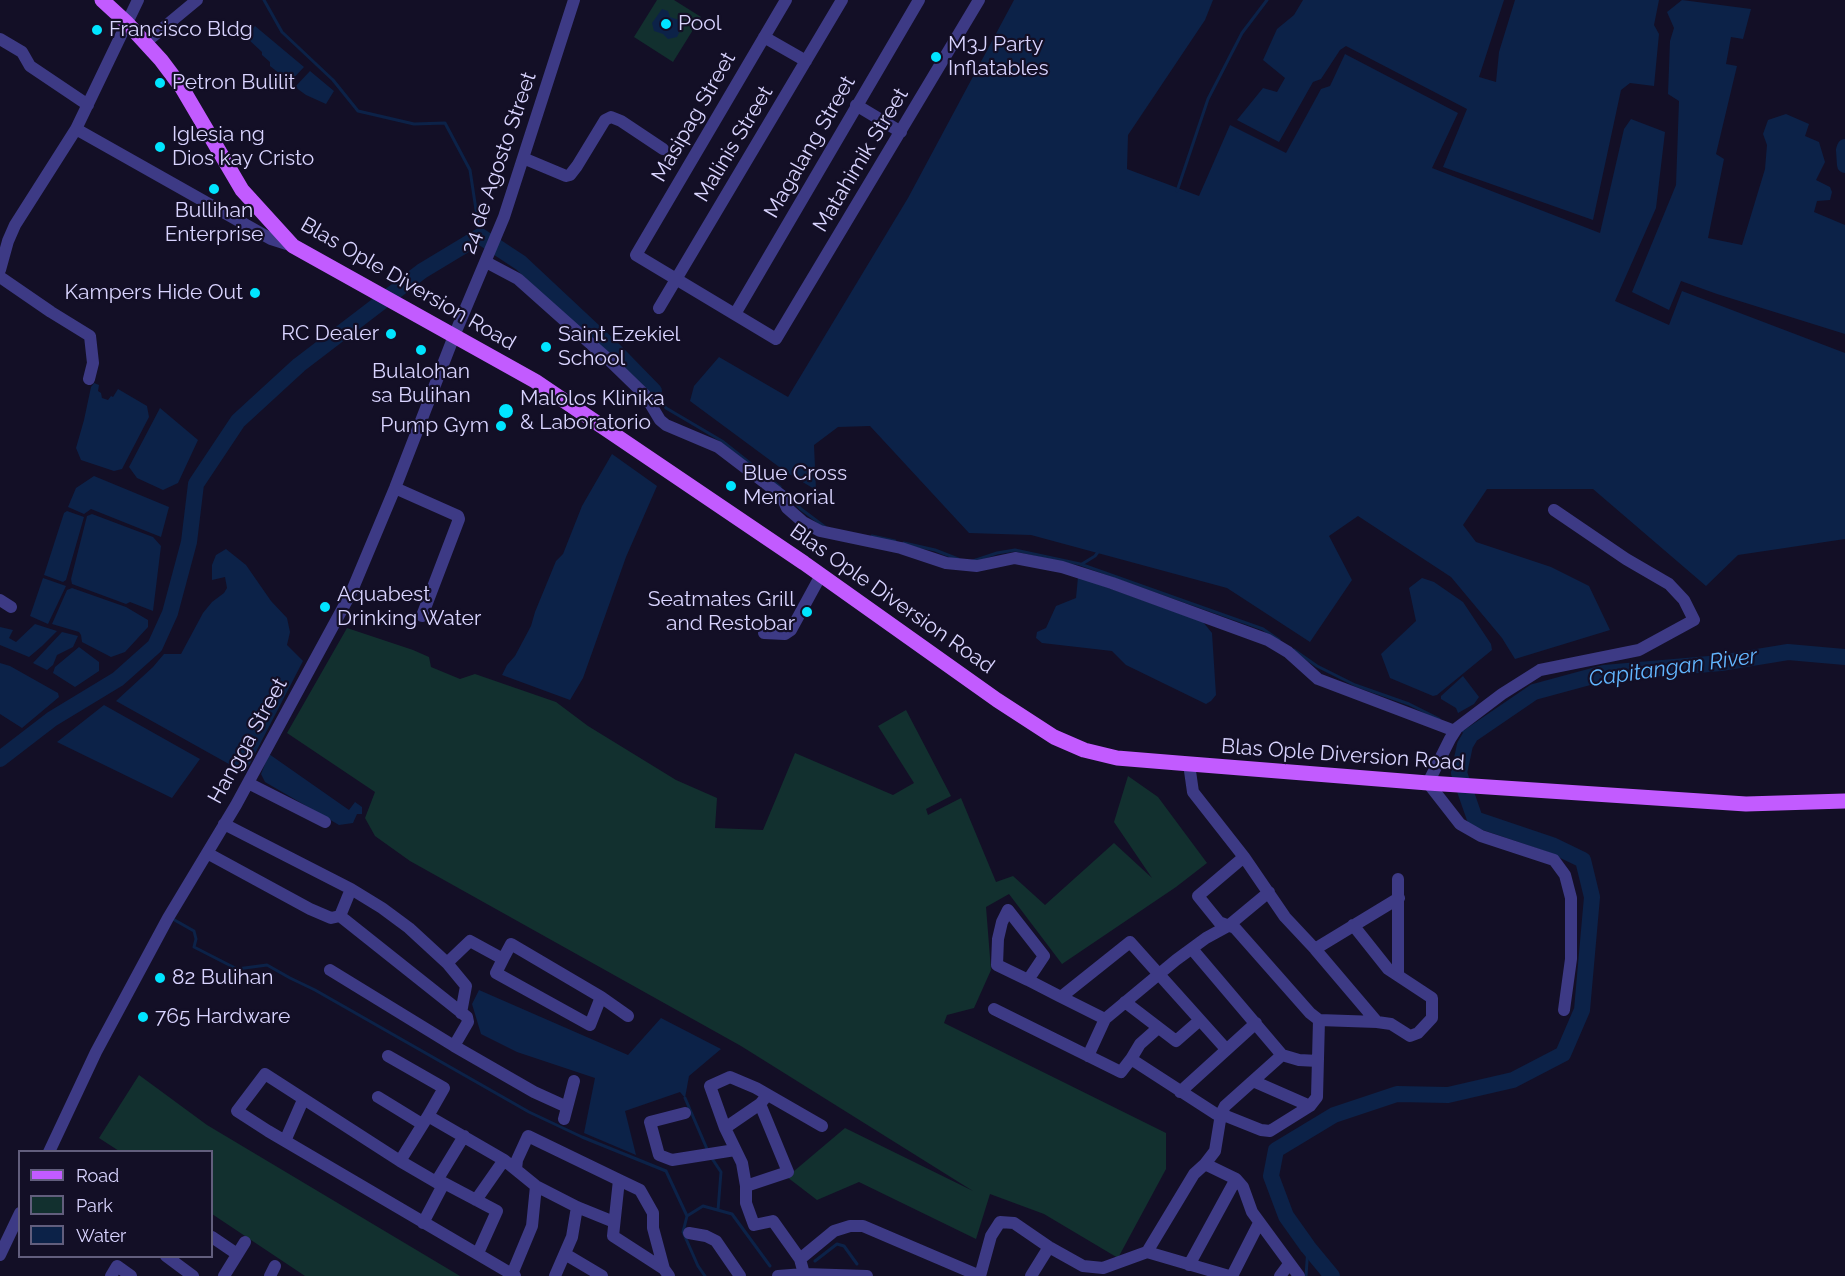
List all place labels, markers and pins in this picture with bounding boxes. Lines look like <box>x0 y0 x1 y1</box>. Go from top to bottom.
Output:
place label: Pool <box>678 11 722 37</box>
place label: Francisco Bldg <box>109 17 253 43</box>
marker: Pool <box>659 17 673 31</box>
marker: Francisco Bldg <box>90 23 104 37</box>
place label: M3J Party Inflatables <box>948 32 1049 82</box>
marker: M3J Party Inflatables <box>929 50 943 64</box>
place label: Petron Bulilit <box>172 70 295 96</box>
marker: Petron Bulilit <box>153 76 167 90</box>
place label: Iglesia ng Dios kay Cristo <box>172 122 314 172</box>
marker: Iglesia ng Dios kay Cristo <box>153 140 167 154</box>
marker: Bullihan Enterprise <box>207 182 221 196</box>
place label: Bullihan Enterprise <box>165 198 263 248</box>
place label: Kampers Hide Out <box>65 280 243 306</box>
marker: Kampers Hide Out <box>248 286 262 300</box>
place label: RC Dealer <box>281 321 379 347</box>
place label: Saint Ezekiel School <box>558 322 680 372</box>
marker: RC Dealer <box>384 327 398 341</box>
marker: Saint Ezekiel School <box>539 340 553 354</box>
marker: Bulalohan sa Bulihan <box>414 343 428 357</box>
place label: Bulalohan sa Bulihan <box>371 359 471 409</box>
place label: Malolos Klinika & Laboratorio <box>520 386 665 436</box>
marker: Malolos Klinika & Laboratorio <box>497 402 515 420</box>
place label: Pump Gym <box>380 413 489 439</box>
marker: Pump Gym <box>494 419 508 433</box>
place label: Blue Cross Memorial <box>743 461 847 511</box>
marker: Blue Cross Memorial <box>724 479 738 493</box>
place label: Aquabest Drinking Water <box>337 582 481 632</box>
place label: Seatmates Grill and Restobar <box>648 587 795 637</box>
marker: Aquabest Drinking Water <box>318 600 332 614</box>
marker: Seatmates Grill and Restobar <box>800 605 814 619</box>
place label: 82 Bulihan <box>172 965 273 991</box>
marker: 82 Bulihan <box>153 971 167 985</box>
place label: 765 Hardware <box>155 1004 290 1030</box>
marker: 765 Hardware <box>136 1010 150 1024</box>

